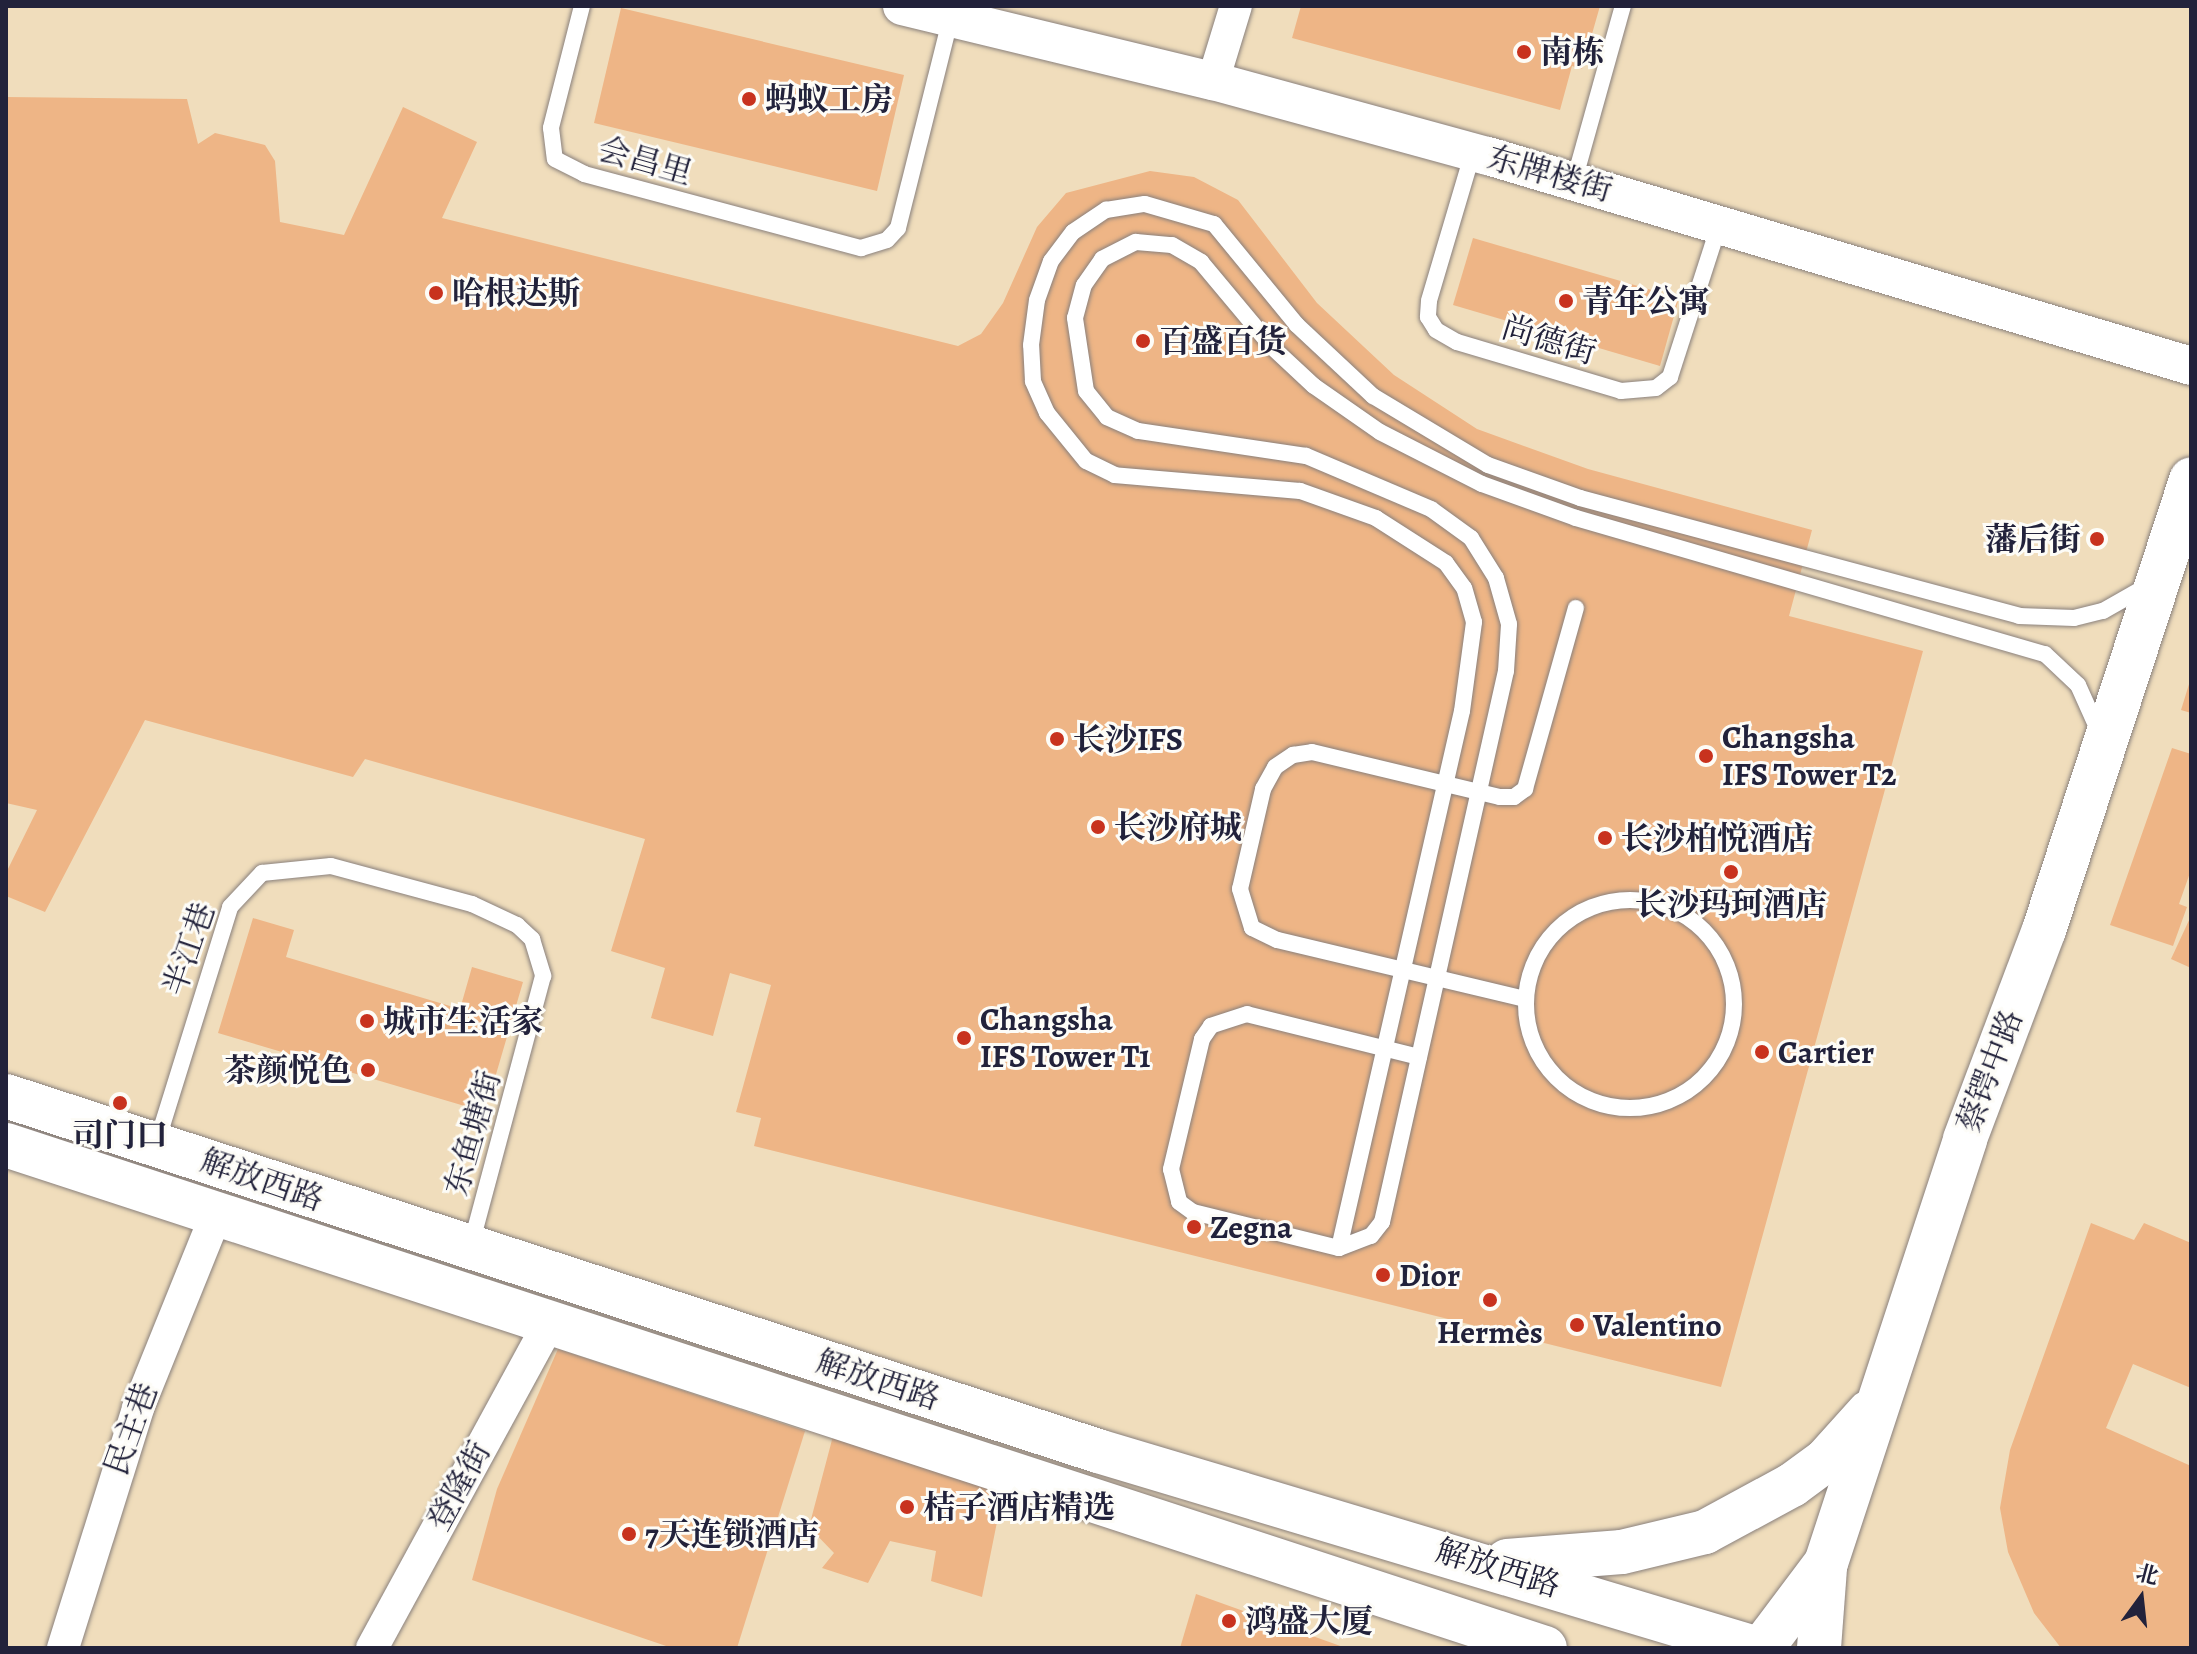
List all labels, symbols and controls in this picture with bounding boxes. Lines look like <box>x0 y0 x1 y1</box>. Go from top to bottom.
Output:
place label: 南栋 <box>1540 33 1604 71</box>
marker: 南栋 <box>1515 43 1533 61</box>
place label: 蚂蚁工房 <box>765 80 893 118</box>
marker: 蚂蚁工房 <box>740 90 758 108</box>
street label: 会昌里 <box>594 129 696 193</box>
street label: 东牌楼街 <box>1483 138 1617 210</box>
place label: 哈根达斯 <box>452 274 580 312</box>
place label: 青年公寓 <box>1582 282 1710 320</box>
marker: 哈根达斯 <box>427 284 445 302</box>
marker: 青年公寓 <box>1557 292 1575 310</box>
street label: 尚德街 <box>1497 308 1601 372</box>
place label: 百盛百货 <box>1159 322 1287 360</box>
marker: 百盛百货 <box>1134 332 1152 350</box>
place label: 藩后街 <box>1985 520 2081 558</box>
marker: 藩后街 <box>2088 530 2106 548</box>
place label: Changsha IFS Tower T2 <box>1722 719 1896 794</box>
place label: 长沙IFS <box>1073 720 1183 758</box>
marker: 长沙IFS <box>1048 730 1066 748</box>
marker: Changsha IFS Tower T2 <box>1697 747 1715 765</box>
place label: 长沙府城 <box>1114 808 1242 846</box>
marker: 长沙府城 <box>1089 818 1107 836</box>
place label: 长沙柏悦酒店 <box>1621 819 1813 857</box>
marker: 长沙柏悦酒店 <box>1596 829 1614 847</box>
marker: 长沙玛珂酒店 <box>1722 863 1740 881</box>
place label: 长沙玛珂酒店 <box>1635 885 1827 923</box>
street label: 半江巷 <box>155 897 223 1001</box>
place label: Changsha IFS Tower T1 <box>980 1001 1150 1076</box>
place label: 城市生活家 <box>383 1002 543 1040</box>
street label: 蔡锷中路 <box>1949 1004 2031 1138</box>
marker: 城市生活家 <box>358 1012 376 1030</box>
marker: Changsha IFS Tower T1 <box>955 1029 973 1047</box>
place label: Cartier <box>1778 1033 1874 1071</box>
marker: Cartier <box>1753 1043 1771 1061</box>
place label: 茶颜悦色 <box>224 1051 352 1089</box>
marker: 茶颜悦色 <box>359 1061 377 1079</box>
street label: 东鱼塘街 <box>437 1066 509 1200</box>
marker: 司门口 <box>111 1094 129 1112</box>
place label: 司门口 <box>72 1116 168 1154</box>
street label: 解放西路 <box>195 1141 329 1219</box>
place label: Zegna <box>1210 1208 1292 1246</box>
marker: Zegna <box>1185 1218 1203 1236</box>
place label: Dior <box>1399 1256 1460 1294</box>
marker: Dior <box>1374 1266 1392 1284</box>
marker: Hermès <box>1481 1291 1499 1309</box>
place label: Valentino <box>1593 1306 1722 1344</box>
place label: Hermès <box>1437 1313 1543 1351</box>
marker: Valentino <box>1568 1316 1586 1334</box>
street label: 解放西路 <box>811 1342 945 1418</box>
street label: 民主巷 <box>97 1377 165 1481</box>
street label: 登隆街 <box>419 1435 499 1537</box>
place label: 桔子酒店精选 <box>923 1488 1115 1526</box>
marker: 桔子酒店精选 <box>898 1498 916 1516</box>
place label: 7天连锁酒店 <box>645 1515 819 1553</box>
marker: 7天连锁酒店 <box>620 1525 638 1543</box>
street label: 解放西路 <box>1431 1531 1565 1605</box>
text: 北 <box>2133 1557 2162 1592</box>
north arrow <box>2101 1558 2181 1638</box>
place label: 鸿盛大厦 <box>1245 1602 1373 1640</box>
marker: 鸿盛大厦 <box>1220 1612 1238 1630</box>

